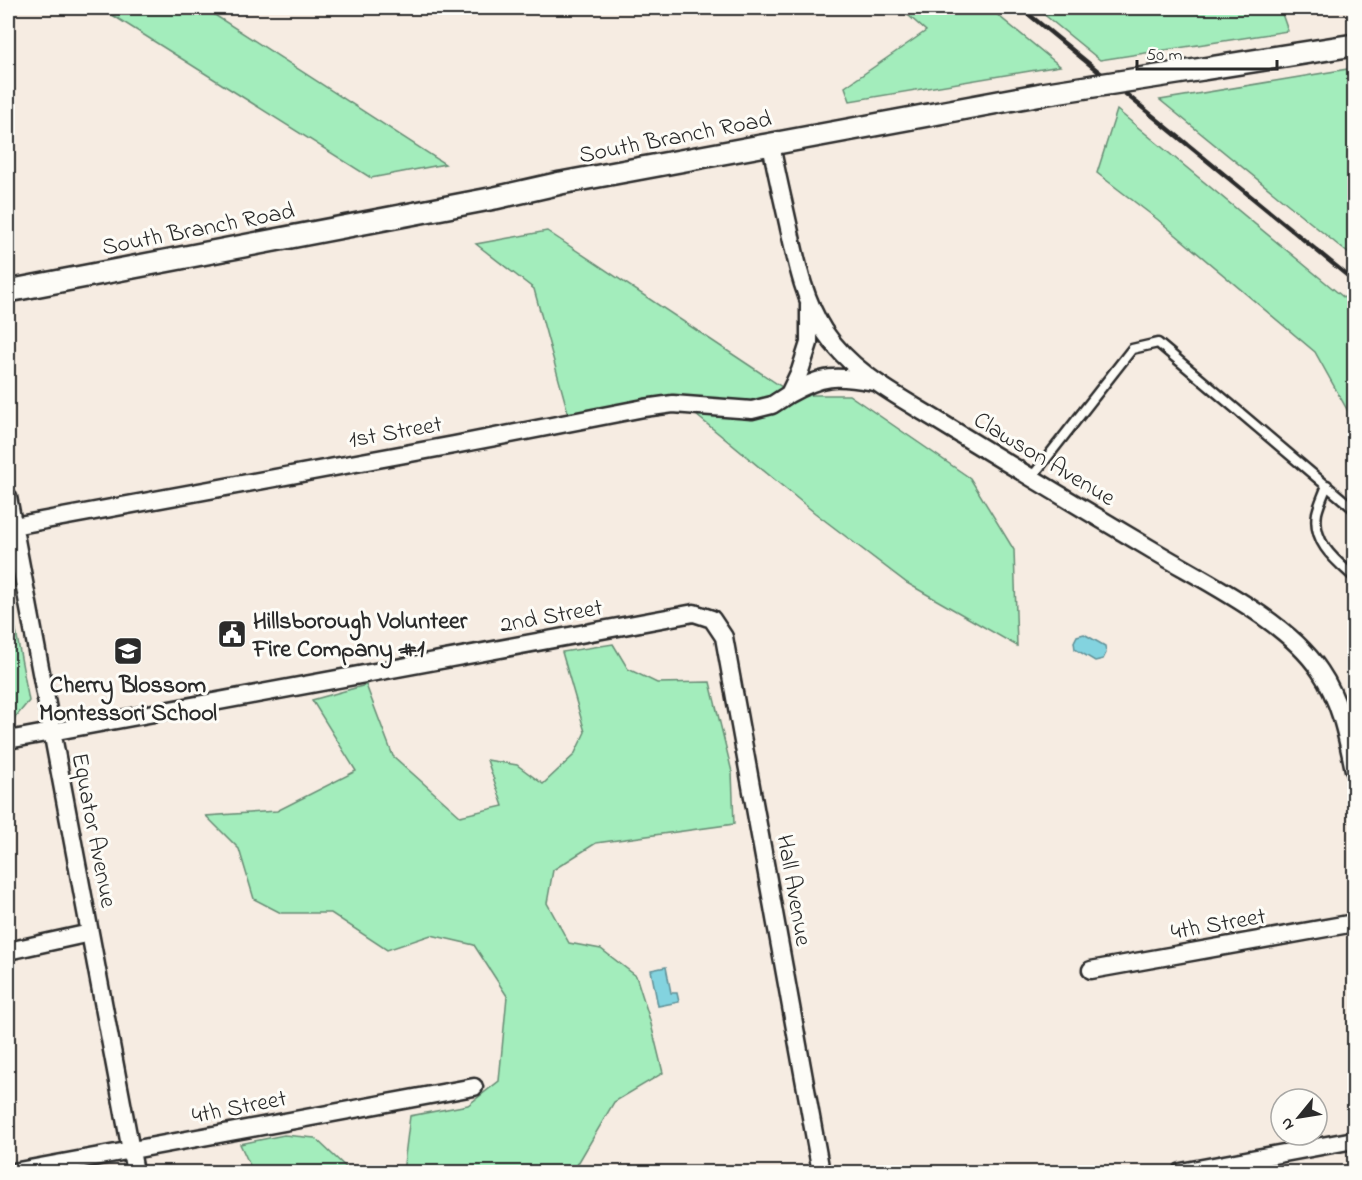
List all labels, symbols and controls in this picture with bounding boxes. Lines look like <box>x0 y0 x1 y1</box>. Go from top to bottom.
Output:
scale bar <box>1137 33 1276 71</box>
text: 50 m <box>1146 43 1183 69</box>
street label: South Branch Road <box>576 103 775 174</box>
street label: South Branch Road <box>99 195 298 266</box>
street label: Clawson Avenue <box>966 404 1122 517</box>
street label: 1st Street <box>346 408 445 459</box>
street label: 2nd Street <box>497 591 606 644</box>
place label: Hillsborough Volunteer Fire Company #1 <box>252 605 468 669</box>
public building icon: Hillsborough Volunteer Fire Company #1 <box>216 618 248 650</box>
school or university icon: Cherry Blossom Montessori School <box>112 635 144 667</box>
place label: Cherry Blossom Montessori School <box>39 669 217 732</box>
street label: Equator Avenue <box>60 750 125 911</box>
street label: Hall Avenue <box>766 832 820 949</box>
street label: 4th Street <box>1168 900 1269 951</box>
street label: 4th Street <box>189 1082 290 1135</box>
north arrow <box>1269 1087 1329 1147</box>
text: N <box>1275 1113 1301 1134</box>

